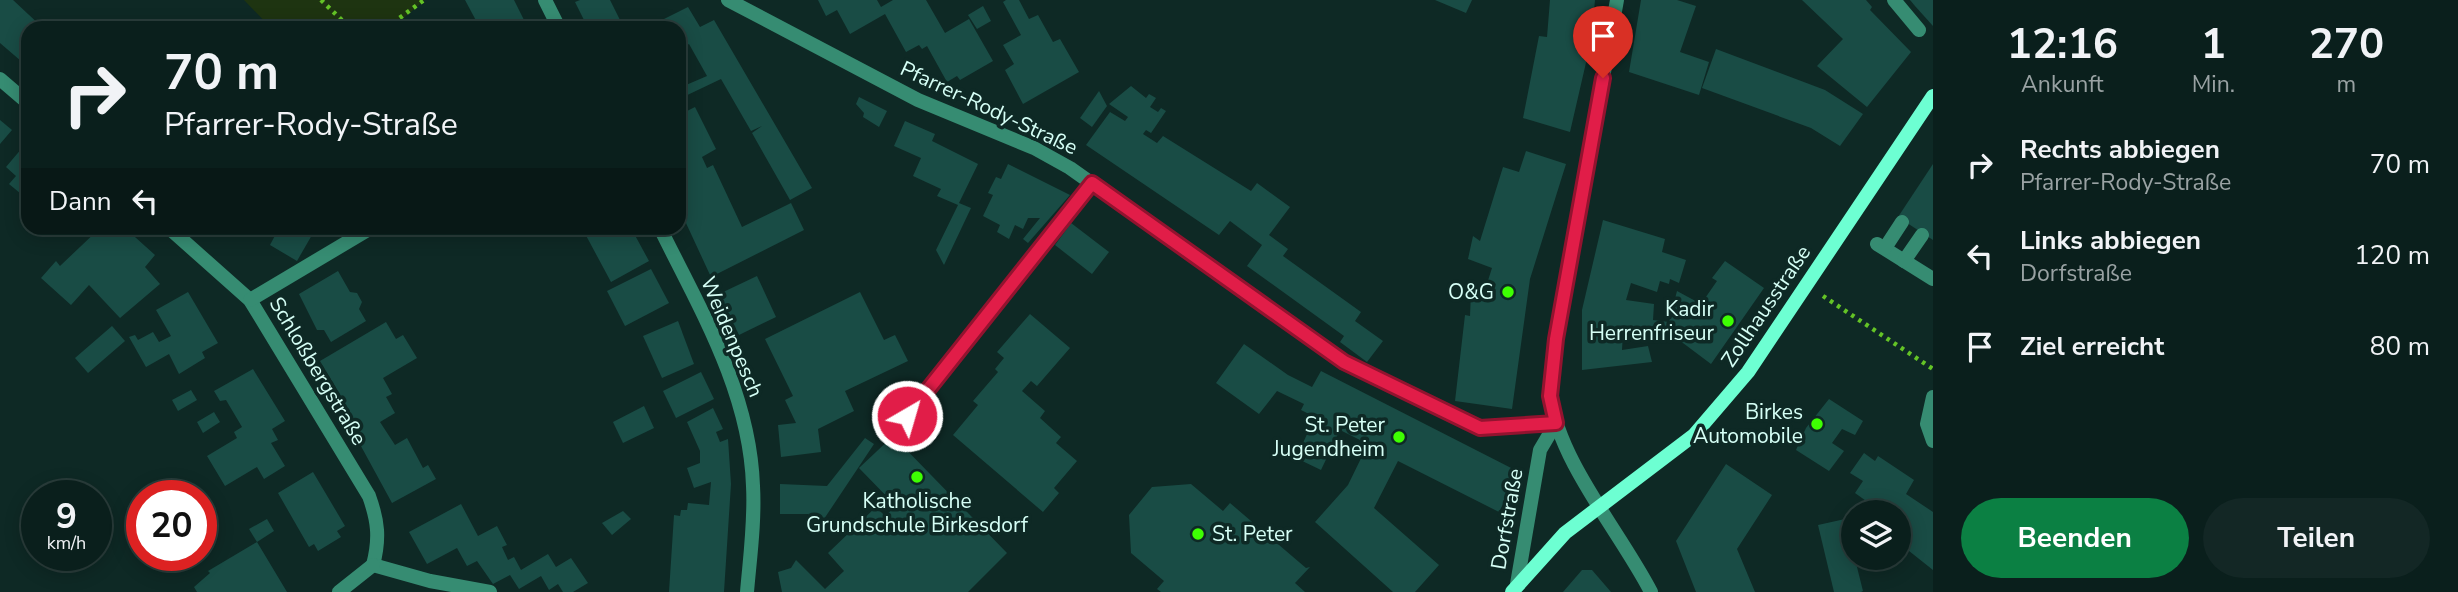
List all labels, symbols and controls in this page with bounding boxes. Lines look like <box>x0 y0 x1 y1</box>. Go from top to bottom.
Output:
pin <box>1573 6 1633 78</box>
text: 12:16 <box>2007 16 2118 73</box>
text: 1 <box>2201 16 2226 73</box>
text: 270 <box>2309 16 2384 73</box>
icon: arrive <box>1584 17 1622 55</box>
text: 70 m <box>164 39 279 106</box>
icon: right <box>49 49 140 140</box>
street label: Pfarrer-Rody-Straße <box>896 55 1082 161</box>
text: Ankunft <box>2021 69 2104 100</box>
text: Min. <box>2192 69 2235 100</box>
text: m <box>2337 69 2356 100</box>
text: Pfarrer-Rody-Straße <box>164 103 458 146</box>
text: Rechts abbiegen <box>2020 132 2220 167</box>
icon: right <box>1961 146 1999 184</box>
text: 70 m <box>2370 147 2430 182</box>
text: Pfarrer-Rody-Straße <box>2020 167 2231 198</box>
icon: left <box>126 182 164 220</box>
text: Dann <box>49 184 112 219</box>
text: Links abbiegen <box>2020 223 2201 258</box>
icon: left <box>1961 237 1999 275</box>
text: 120 m <box>2354 238 2430 273</box>
street label: Zollhausstraße <box>1715 240 1817 372</box>
text: Dorfstraße <box>2020 258 2132 289</box>
street label: Weidenpesch <box>694 272 770 402</box>
place label: O&G <box>1448 278 1494 306</box>
marker: O&G <box>1500 284 1516 300</box>
street label: Schloßbergstraße <box>263 292 373 450</box>
place label: Kadir Herrenfriseur <box>1589 295 1714 347</box>
marker: Kadir Herrenfriseur <box>1720 313 1736 329</box>
icon: arrive <box>1961 328 1999 366</box>
text: Ziel erreicht <box>2020 329 2164 364</box>
text: 80 m <box>2370 329 2430 364</box>
position arrow <box>870 379 944 453</box>
place label: Birkes Automobile <box>1693 398 1803 450</box>
place label: St. Peter Jugendheim <box>1272 411 1385 463</box>
marker: Birkes Automobile <box>1809 416 1825 432</box>
marker: St. Peter Jugendheim <box>1391 429 1407 445</box>
street label: Dorfstraße <box>1484 466 1530 572</box>
marker: Katholische Grundschule Birkesdorf <box>909 469 925 485</box>
speed limit sign: 20 <box>126 480 217 571</box>
place label: Katholische Grundschule Birkesdorf <box>806 487 1029 539</box>
text: 9 <box>56 493 77 540</box>
button: Beenden <box>1961 498 2189 578</box>
button: Teilen <box>2203 498 2430 578</box>
map controls <box>1841 500 1911 570</box>
button: layers <box>1841 500 1911 570</box>
place label: St. Peter <box>1212 520 1293 548</box>
marker: St. Peter <box>1190 526 1206 542</box>
text: km/h <box>47 531 86 555</box>

